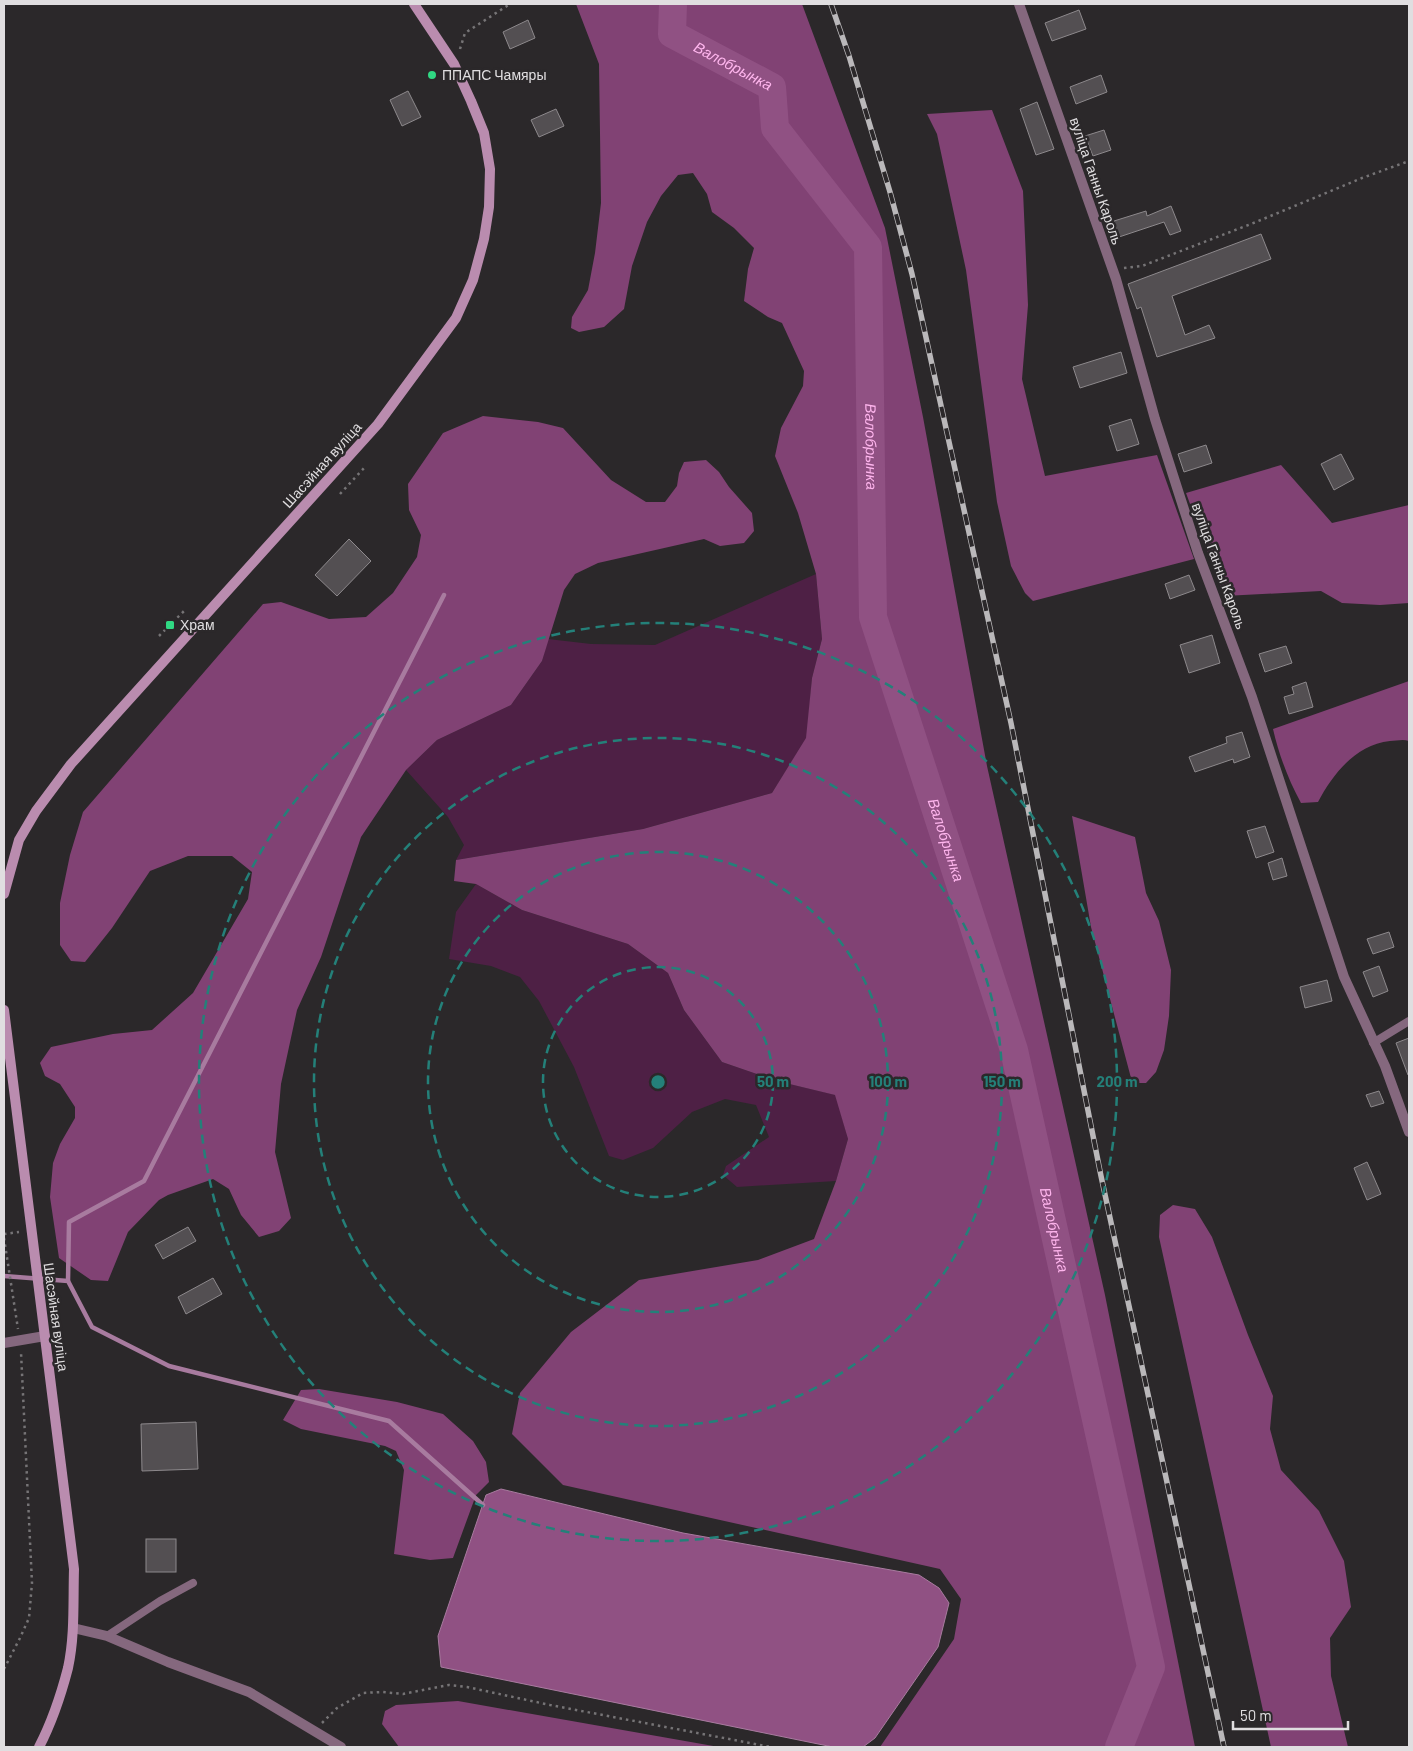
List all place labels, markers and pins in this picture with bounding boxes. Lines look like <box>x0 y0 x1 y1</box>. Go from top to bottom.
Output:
place label: ППАПС Чамяры <box>442 66 546 83</box>
marker: ППАПС Чамяры <box>426 69 438 81</box>
place label: Храм <box>180 616 215 633</box>
marker: Храм <box>164 619 176 631</box>
centre of rings <box>649 1073 667 1091</box>

